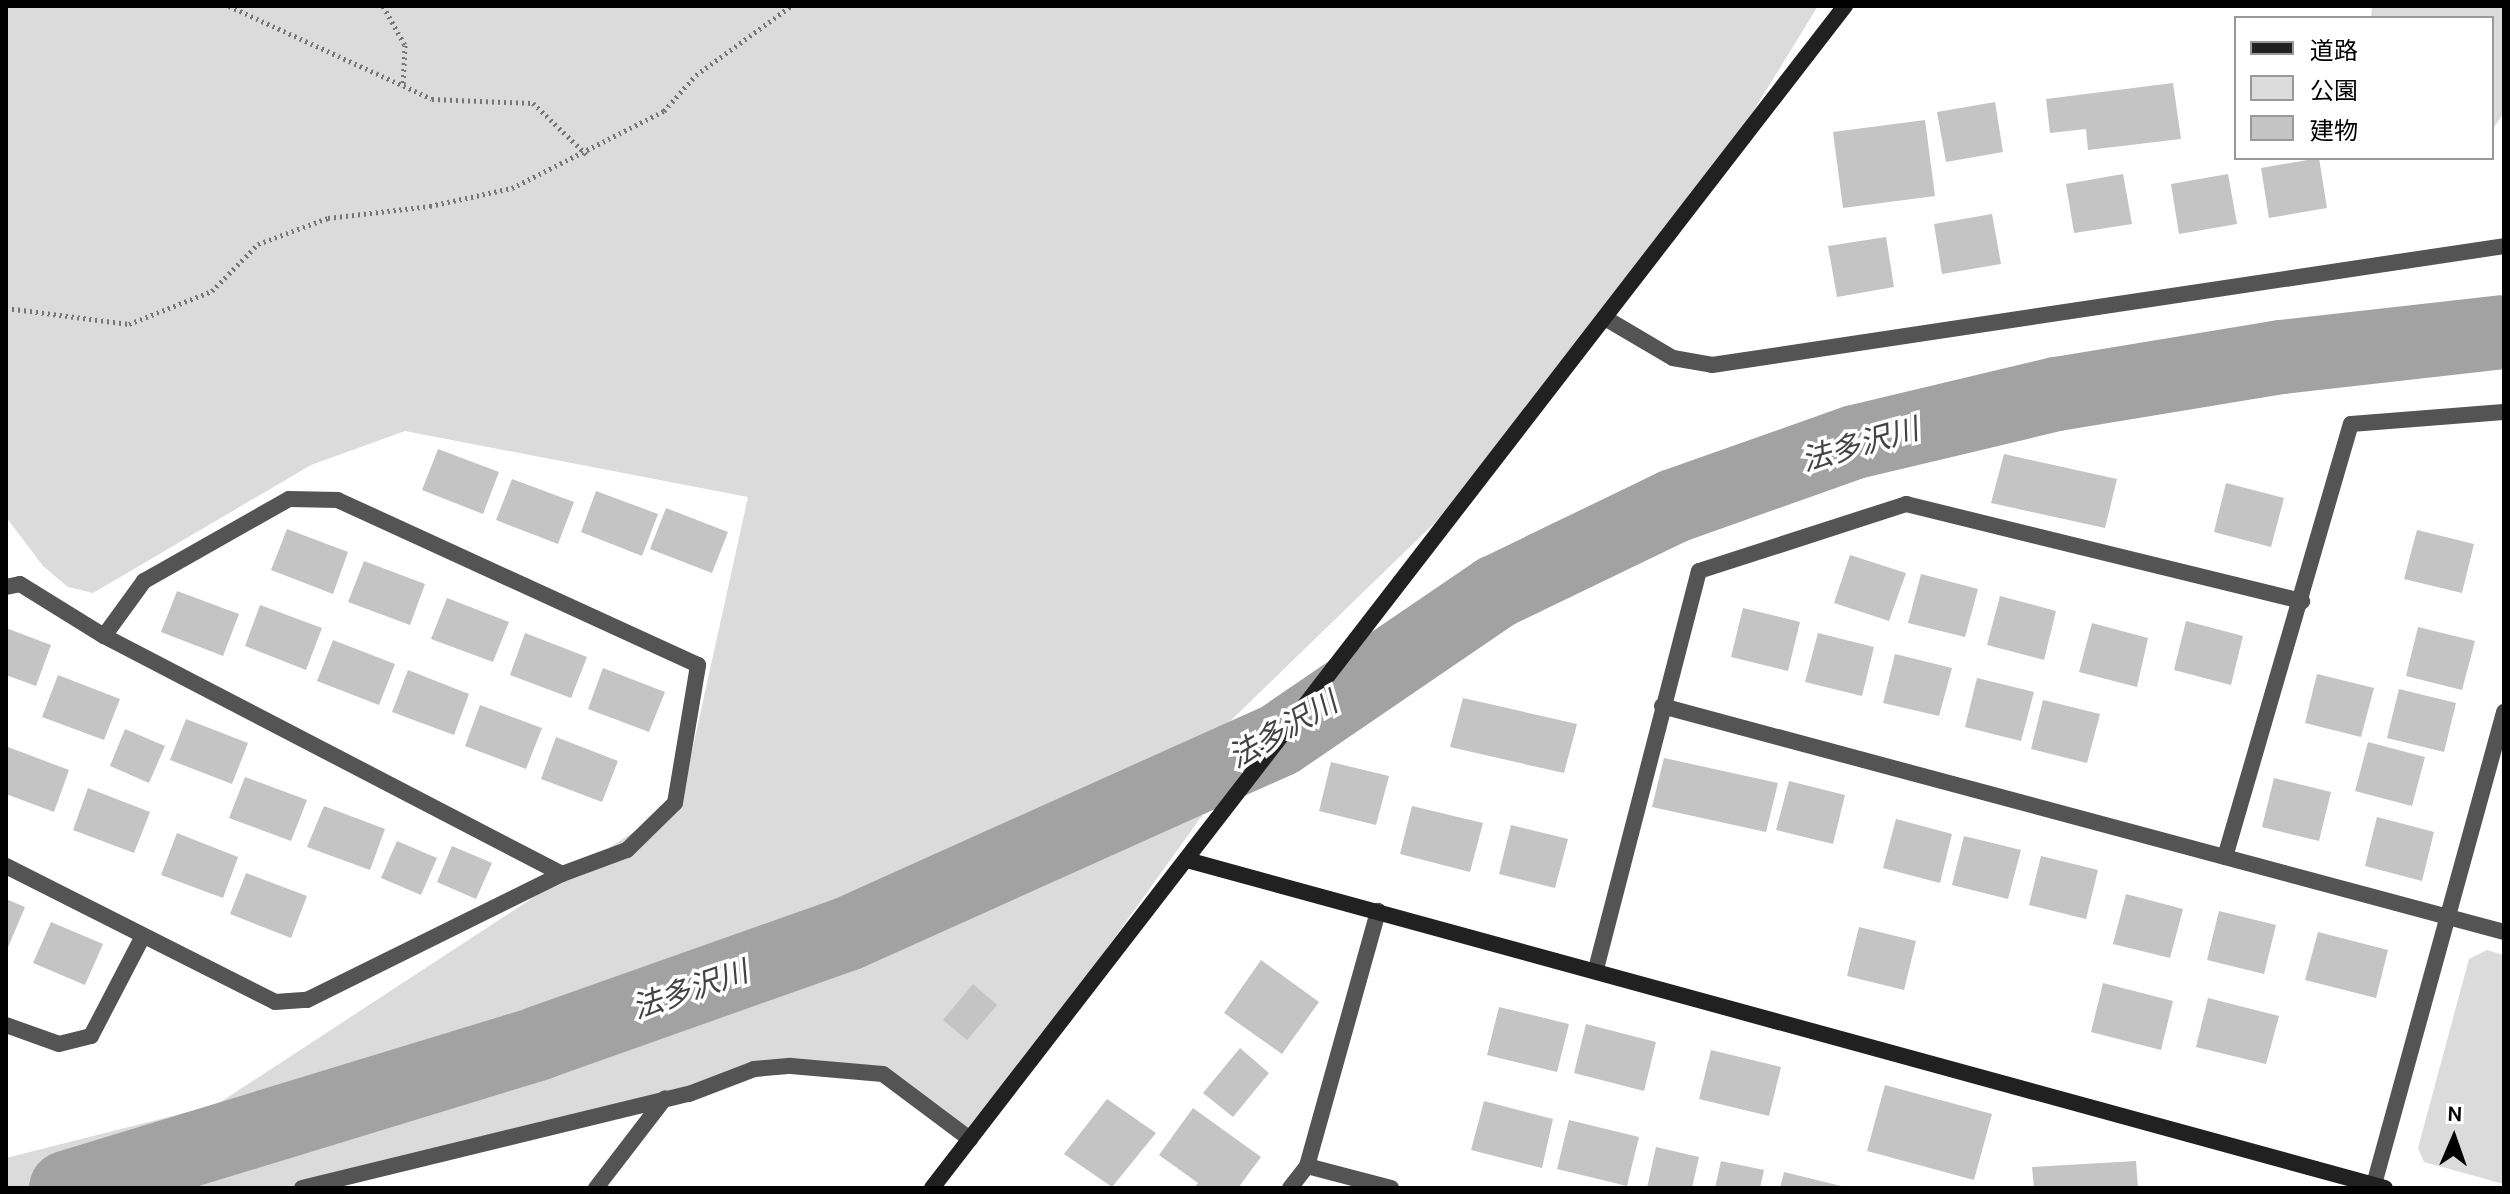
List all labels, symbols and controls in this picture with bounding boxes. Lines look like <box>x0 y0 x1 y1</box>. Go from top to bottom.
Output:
legend <box>2234 16 2494 160</box>
text: 道路 <box>2310 37 2358 65</box>
text: 公園 <box>2310 77 2358 105</box>
text: 建物 <box>2310 117 2358 145</box>
water label: 法多沢川 <box>1797 411 1923 479</box>
water label: 法多沢川 <box>1222 684 1344 776</box>
water label: 法多沢川 <box>627 953 753 1027</box>
north arrow <box>2414 1098 2494 1178</box>
text: N <box>2446 1101 2463 1127</box>

